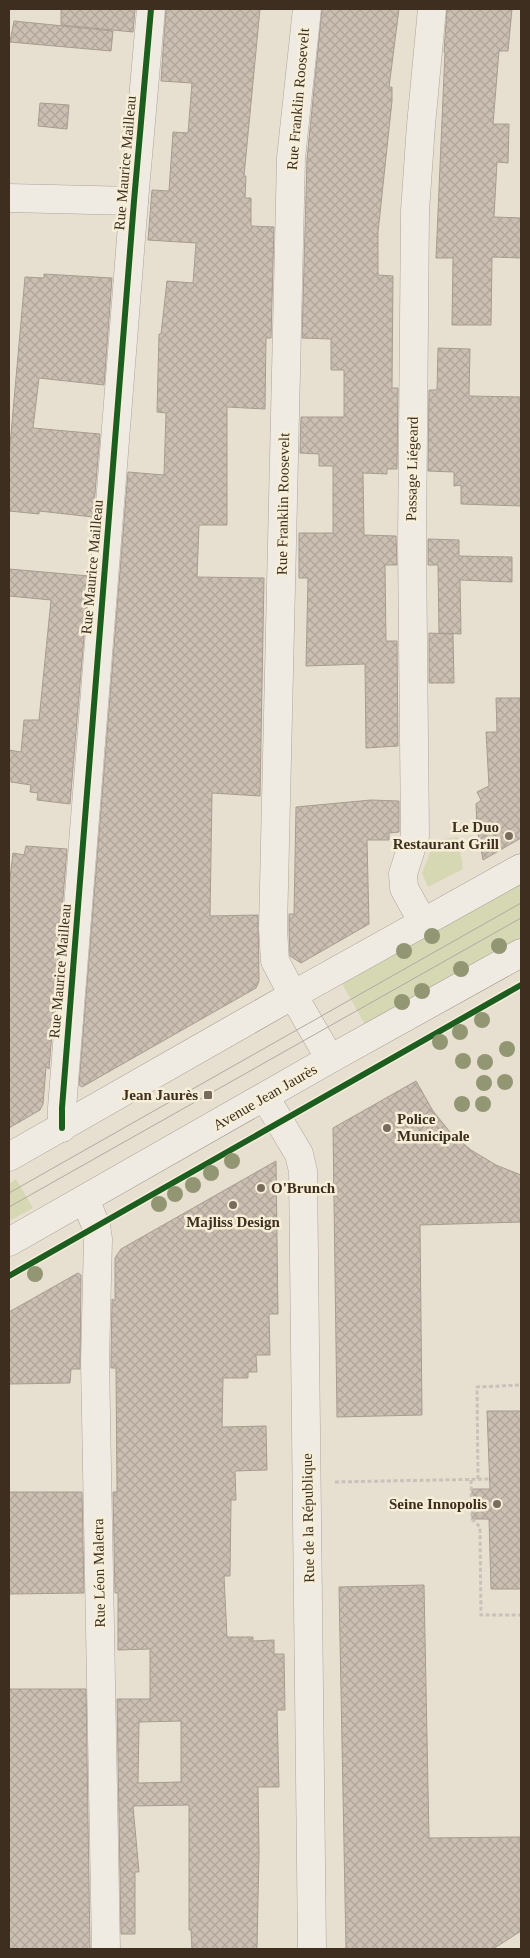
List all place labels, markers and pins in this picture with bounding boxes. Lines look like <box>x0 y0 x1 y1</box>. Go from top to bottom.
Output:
place label: Le Duo Restaurant Grill <box>393 819 499 852</box>
marker: Le Duo Restaurant Grill <box>503 830 515 842</box>
place label: Jean Jaurès <box>122 1087 198 1103</box>
marker: Jean Jaurès <box>202 1089 214 1101</box>
place label: Police Municipale <box>397 1111 470 1144</box>
marker: Police Municipale <box>381 1122 393 1134</box>
place label: O'Brunch <box>271 1180 336 1196</box>
marker: O'Brunch <box>255 1182 267 1194</box>
marker: Majliss Design <box>227 1199 239 1211</box>
place label: Majliss Design <box>186 1214 281 1230</box>
place label: Seine Innopolis <box>389 1496 487 1512</box>
marker: Seine Innopolis <box>491 1498 503 1510</box>

